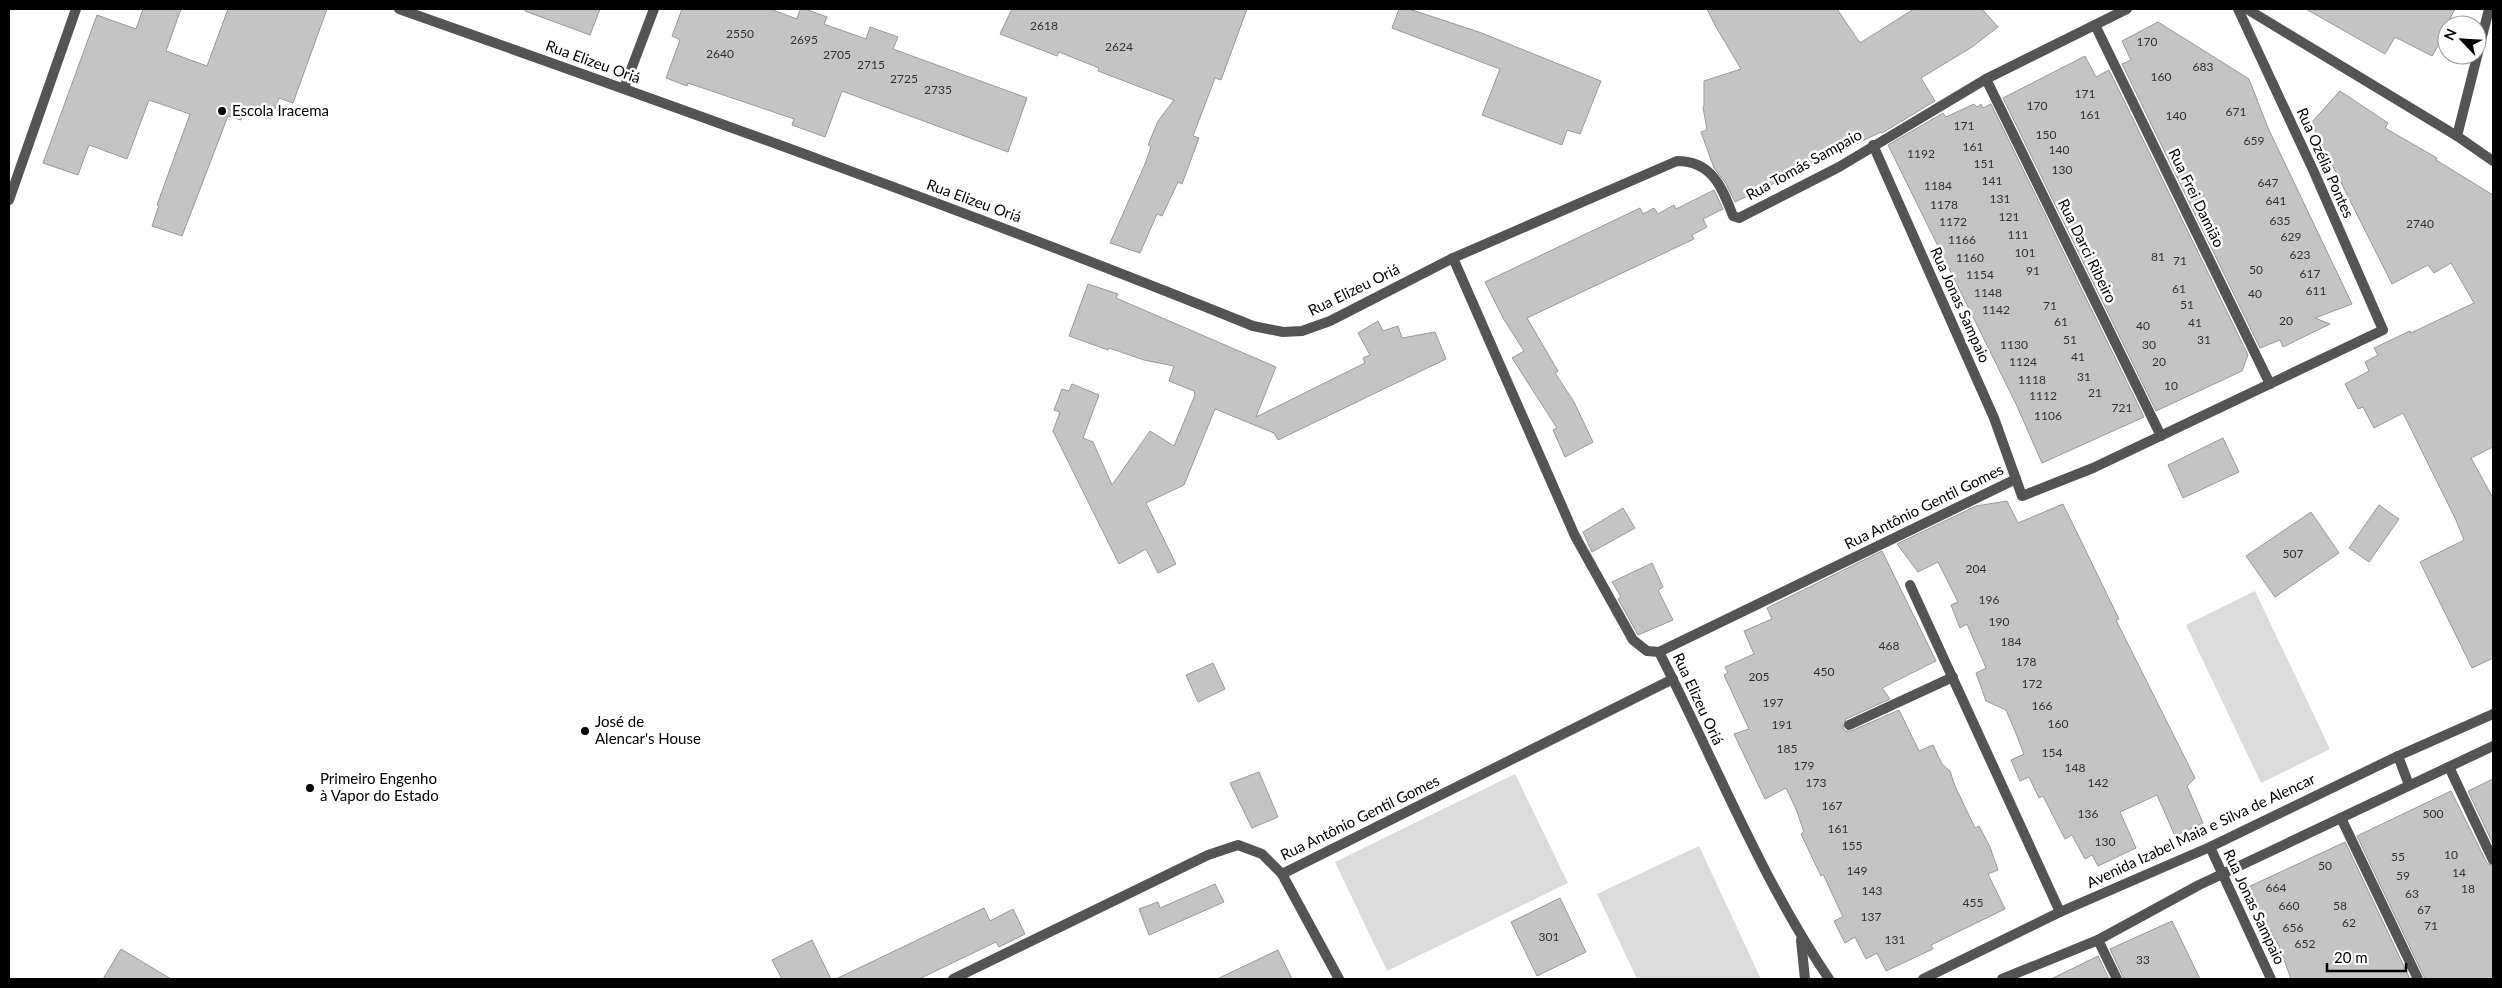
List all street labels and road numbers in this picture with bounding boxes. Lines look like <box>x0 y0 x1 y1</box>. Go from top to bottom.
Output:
street label: Rua Elizeu Oriá <box>543 36 643 87</box>
street label: Rua Ozélia Pontes <box>2294 105 2358 220</box>
street label: Rua Tomás Sampaio <box>1742 125 1865 203</box>
street label: Rua Frei Damião <box>2165 145 2229 250</box>
street label: Rua Elizeu Oriá <box>924 175 1024 226</box>
street label: Rua Darci Ribeiro <box>2055 196 2121 306</box>
street label: Rua Jonas Sampaio <box>1927 244 1995 365</box>
street label: Rua Elizeu Oriá <box>1305 259 1402 319</box>
street label: Rua Antônio Gentil Gomes <box>1841 460 2006 552</box>
street label: Rua Elizeu Oriá <box>1670 650 1728 748</box>
street label: Avenida Izabel Maia e Silva de Alencar <box>2083 769 2318 891</box>
street label: Rua Antônio Gentil Gomes <box>1277 771 1442 863</box>
street label: Rua Jonas Sampaio <box>2220 846 2289 967</box>

